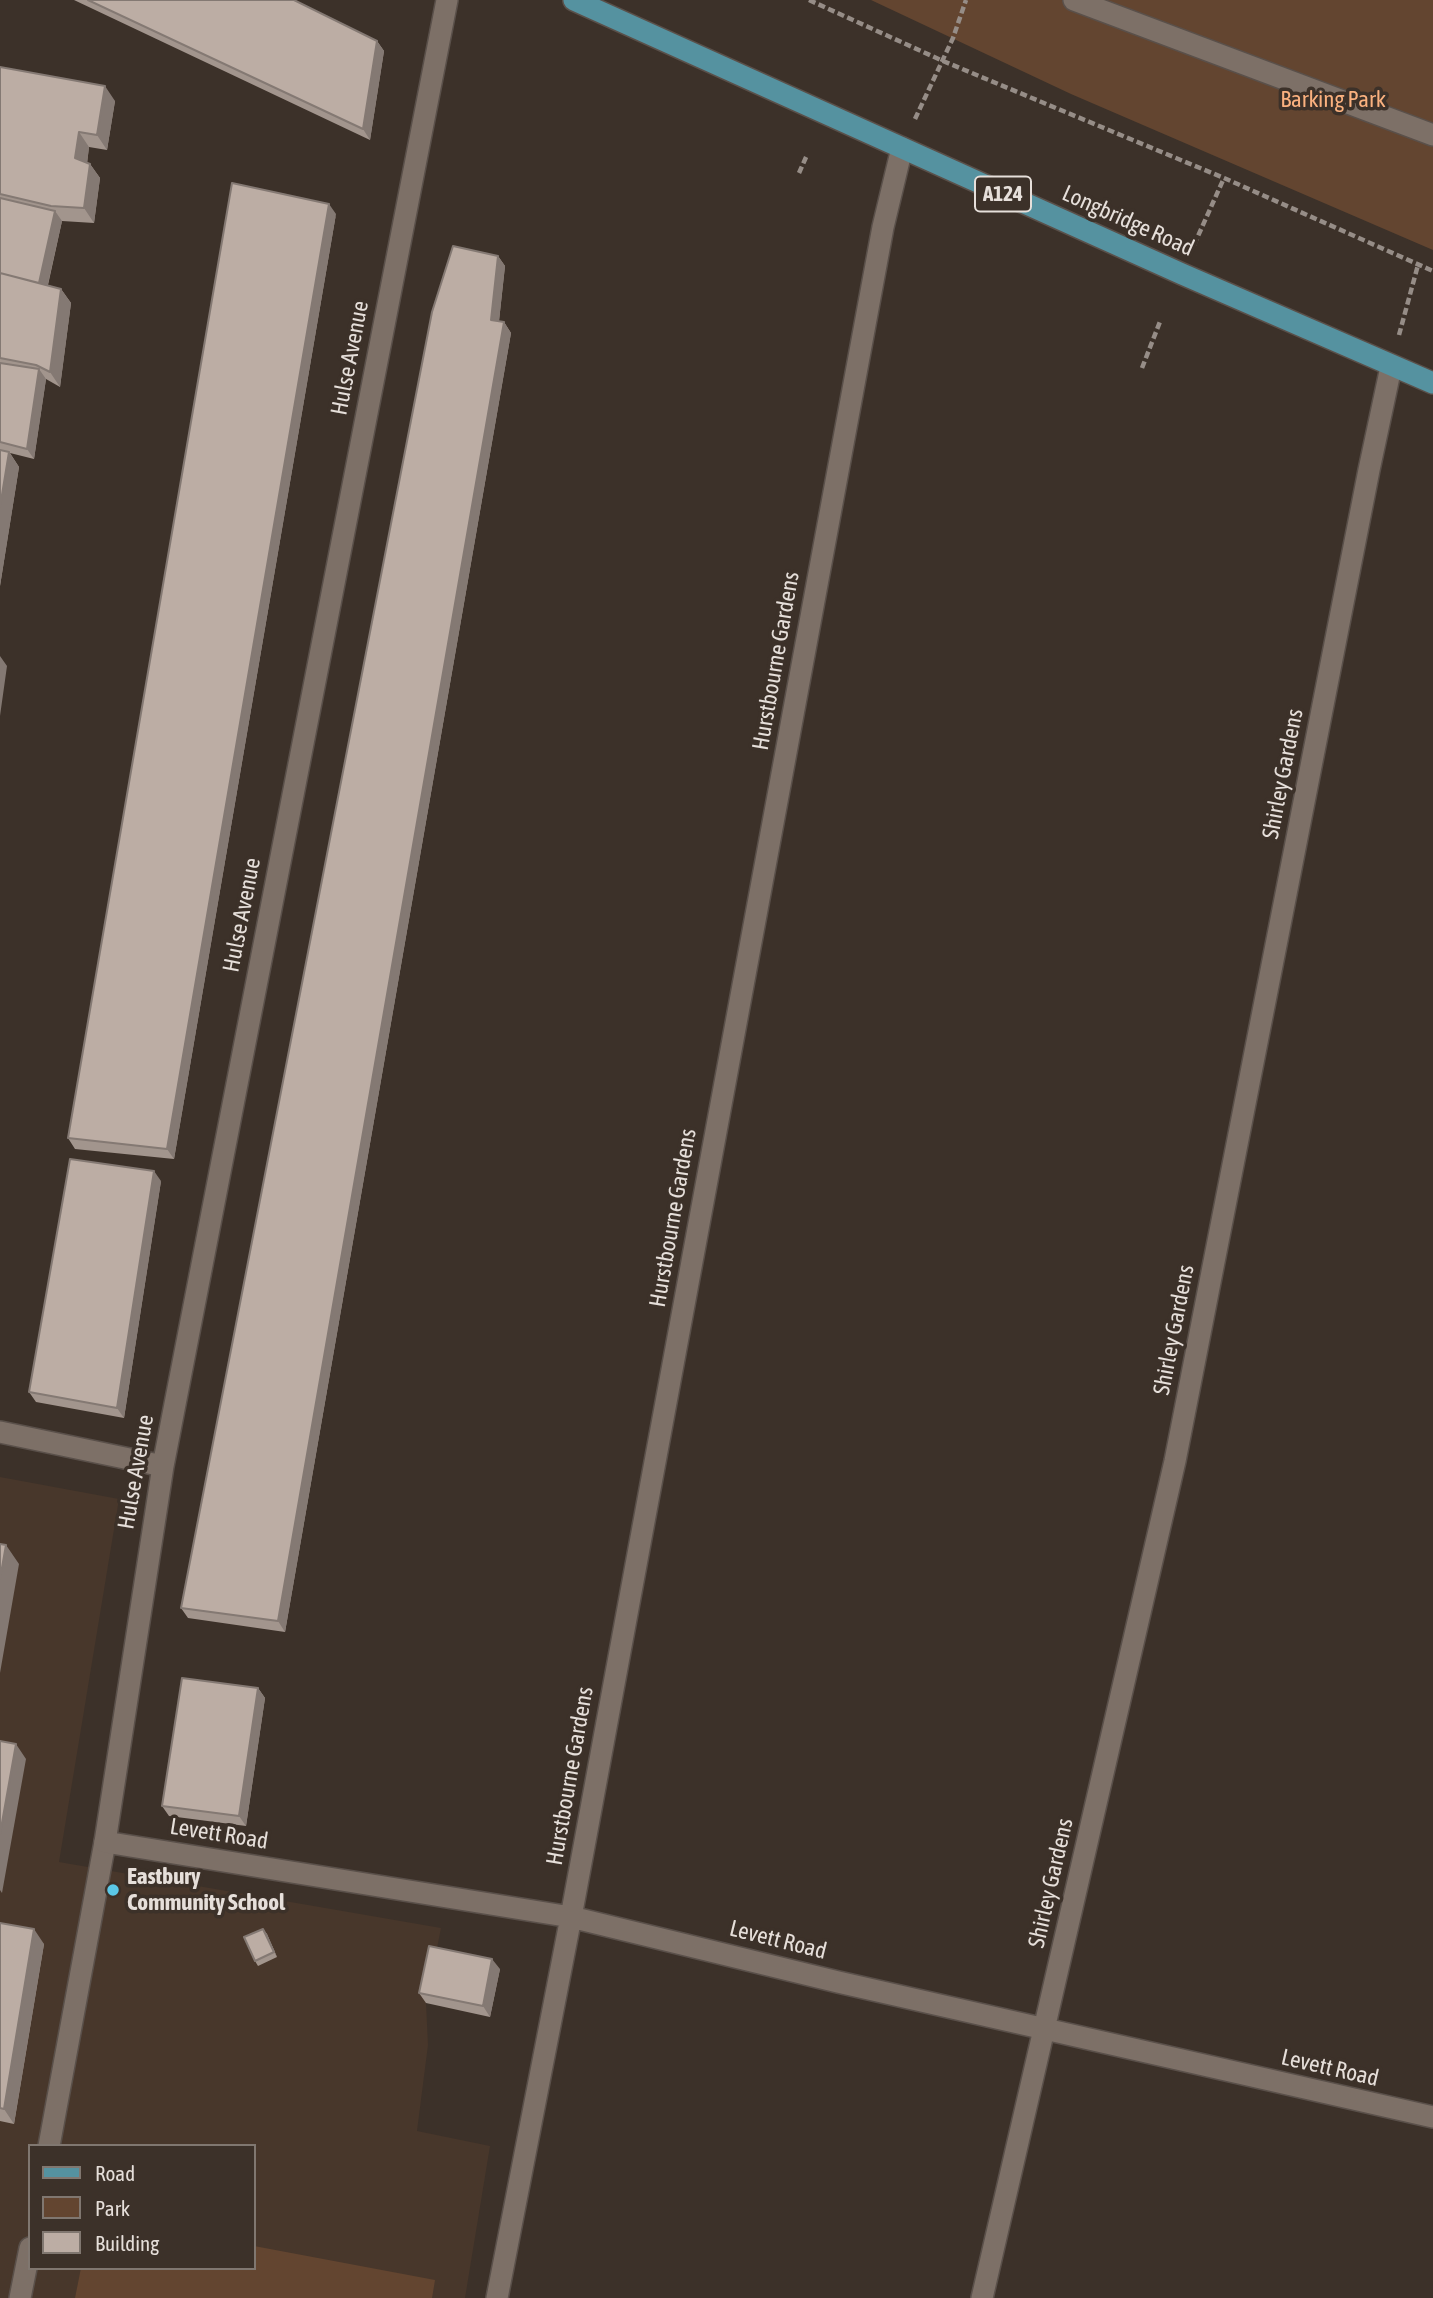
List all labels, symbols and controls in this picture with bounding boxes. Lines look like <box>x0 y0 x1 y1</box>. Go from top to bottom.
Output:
park label: Barking Park <box>1280 86 1386 114</box>
road number: A124 <box>975 176 1031 212</box>
street label: Longbridge Road <box>1058 180 1198 262</box>
street label: Hulse Avenue <box>325 298 375 418</box>
street label: Hurstbourne Gardens <box>747 570 805 752</box>
street label: Shirley Gardens <box>1257 707 1309 841</box>
street label: Hulse Avenue <box>217 855 267 975</box>
street label: Hurstbourne Gardens <box>644 1127 702 1309</box>
street label: Shirley Gardens <box>1148 1263 1200 1397</box>
street label: Hulse Avenue <box>112 1413 160 1531</box>
street label: Hurstbourne Gardens <box>541 1685 599 1867</box>
street label: Levett Road <box>168 1813 270 1855</box>
street label: Shirley Gardens <box>1023 1816 1079 1950</box>
place label: Eastbury Community School <box>127 1863 285 1917</box>
marker: Eastbury Community School <box>105 1882 121 1898</box>
street label: Levett Road <box>727 1915 829 1965</box>
street label: Levett Road <box>1279 2043 1381 2093</box>
legend <box>28 2144 256 2270</box>
text: Road <box>95 2161 135 2185</box>
text: Park <box>95 2196 130 2220</box>
text: Building <box>95 2231 159 2255</box>

